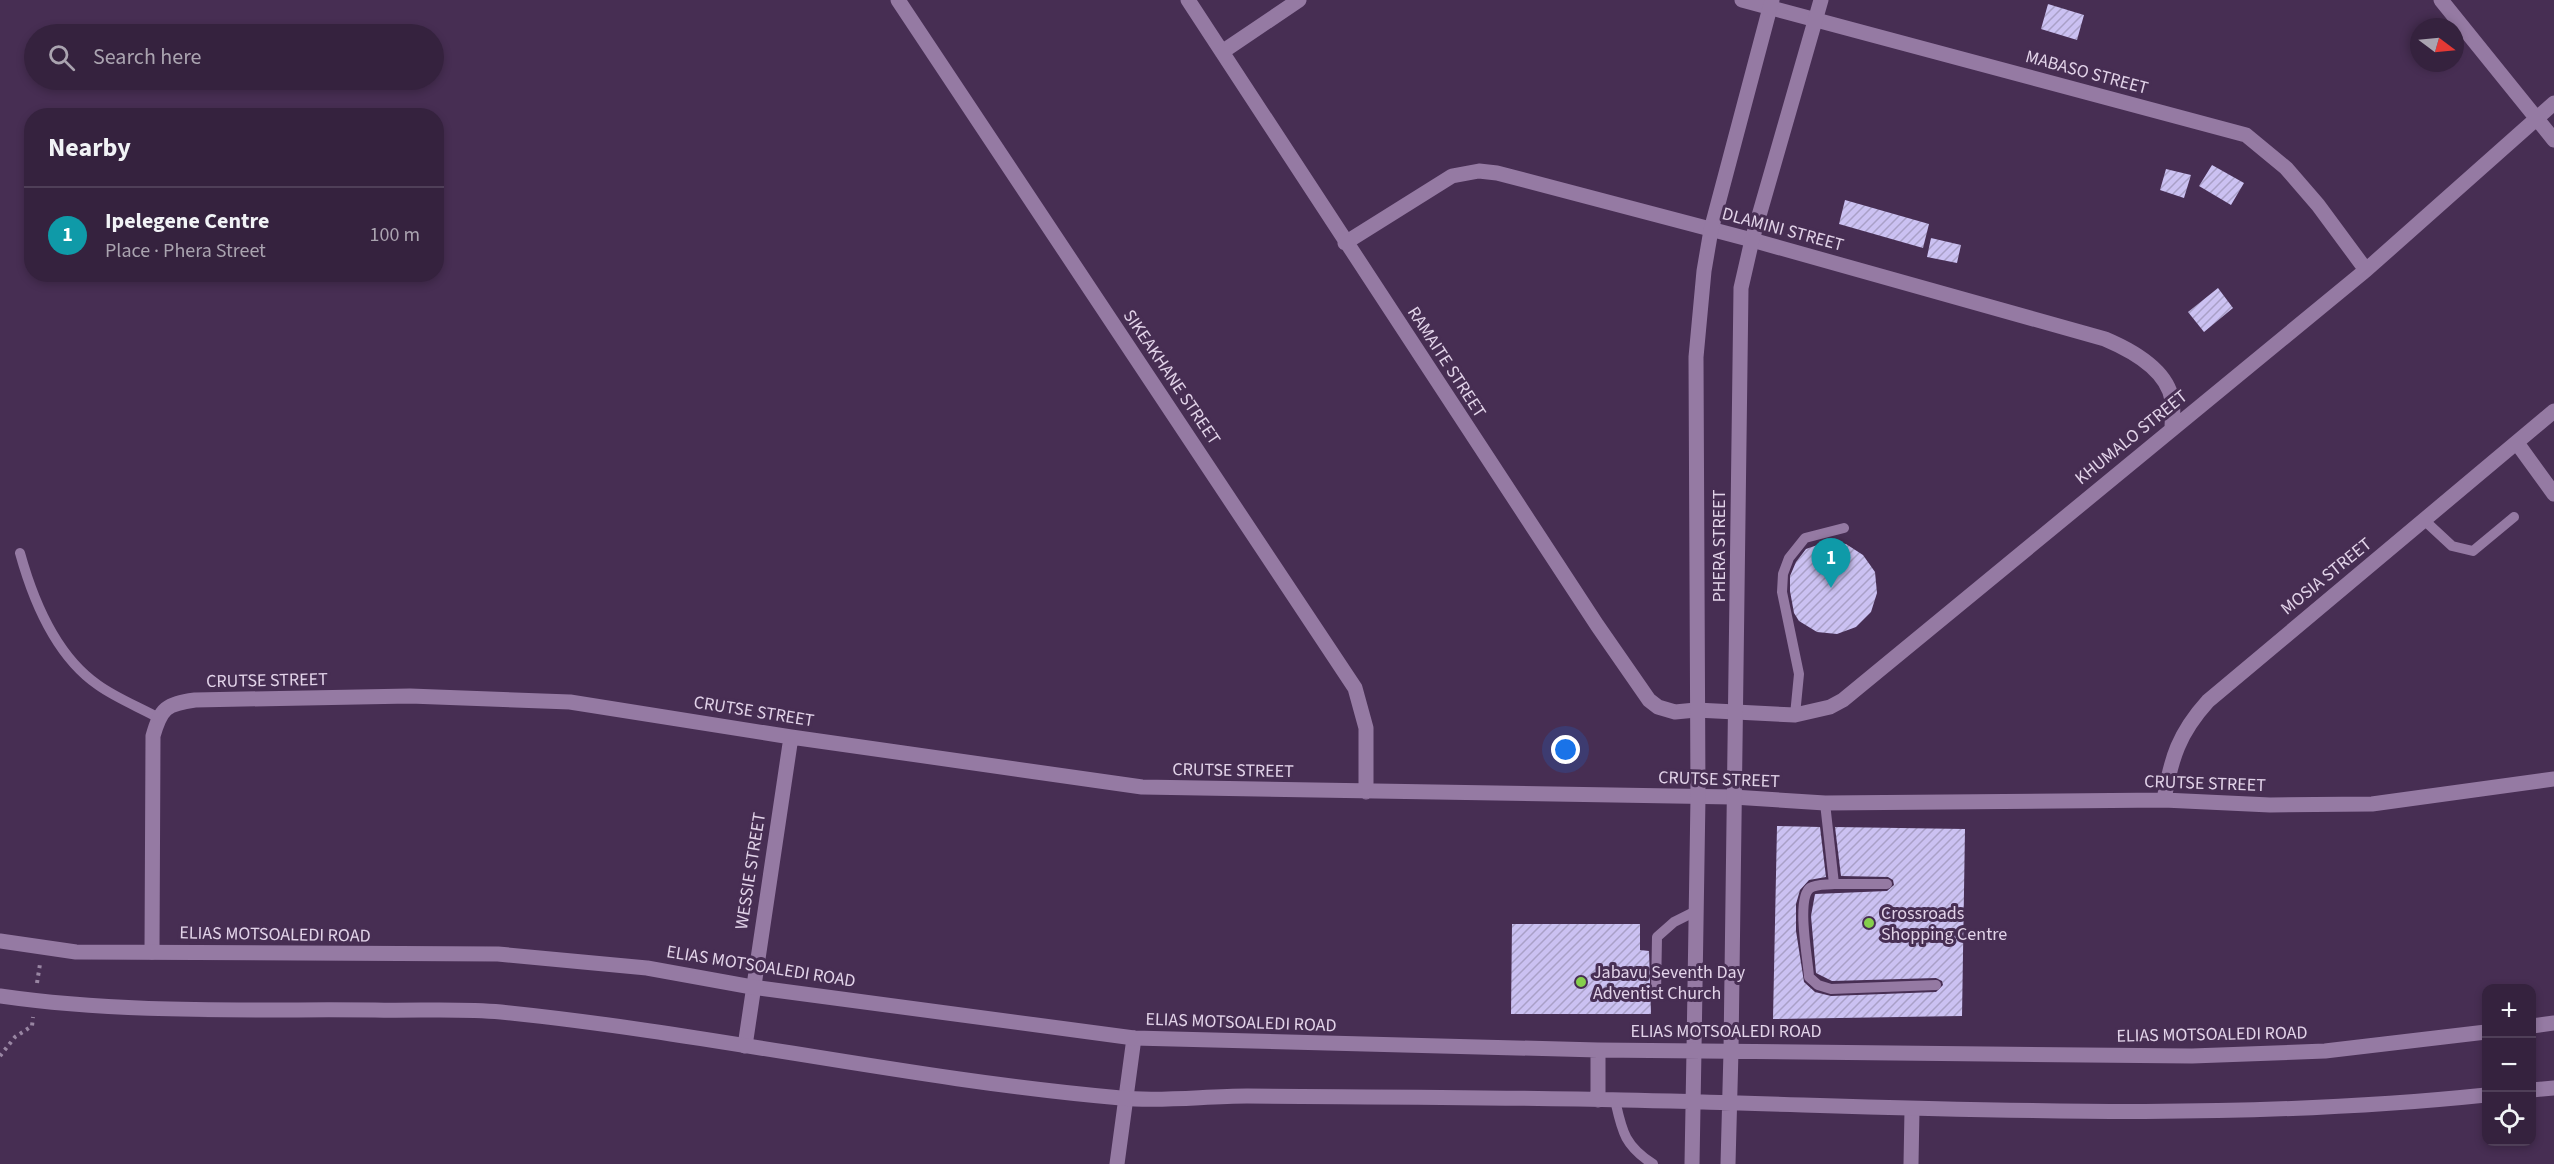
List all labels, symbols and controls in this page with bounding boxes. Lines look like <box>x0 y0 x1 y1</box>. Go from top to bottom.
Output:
north arrow <box>2410 18 2464 72</box>
search box <box>24 24 444 90</box>
icon: search <box>45 41 78 74</box>
text: Search here <box>93 41 201 73</box>
street label: MABASO STREET <box>2023 44 2151 101</box>
text: Nearby <box>48 129 131 166</box>
street label: DLAMINI STREET <box>1719 201 1847 258</box>
text: Ipelegene Centre <box>105 205 269 237</box>
text: 1 <box>62 221 73 249</box>
text: 100 m <box>370 221 420 249</box>
text: Place · Phera Street <box>105 237 266 265</box>
street label: RAMAITE STREET <box>1401 302 1492 423</box>
street label: SIKEAKHANE STREET <box>1117 305 1226 450</box>
street label: KHUMALO STREET <box>2070 384 2193 491</box>
street label: PHERA STREET <box>1707 489 1732 602</box>
street label: MOSIA STREET <box>2275 532 2377 621</box>
pin: 1 <box>1812 538 1850 588</box>
street label: CRUTSE STREET <box>206 667 328 694</box>
street label: CRUTSE STREET <box>692 690 816 733</box>
your location <box>1551 735 1580 764</box>
street label: CRUTSE STREET <box>1172 757 1294 784</box>
street label: CRUTSE STREET <box>1658 765 1780 794</box>
street label: CRUTSE STREET <box>2144 769 2266 798</box>
street label: WESSIE STREET <box>729 810 772 931</box>
place label: Crossroads Shopping Centre <box>1881 901 2007 947</box>
marker: Crossroads Shopping Centre <box>1862 916 1876 930</box>
street label: ELIAS MOTSOALEDI ROAD <box>179 920 371 949</box>
street label: ELIAS MOTSOALEDI ROAD <box>665 939 857 994</box>
place label: Jabavu Seventh Day Adventist Church <box>1593 960 1746 1006</box>
marker: Jabavu Seventh Day Adventist Church <box>1574 975 1588 989</box>
map controls <box>2482 984 2536 1146</box>
button: + <box>2482 984 2536 1038</box>
street label: ELIAS MOTSOALEDI ROAD <box>1145 1007 1337 1038</box>
street label: ELIAS MOTSOALEDI ROAD <box>1630 1019 1822 1044</box>
street label: ELIAS MOTSOALEDI ROAD <box>2116 1020 2308 1049</box>
button: − <box>2482 1038 2536 1092</box>
button: locate <box>2482 1092 2536 1146</box>

